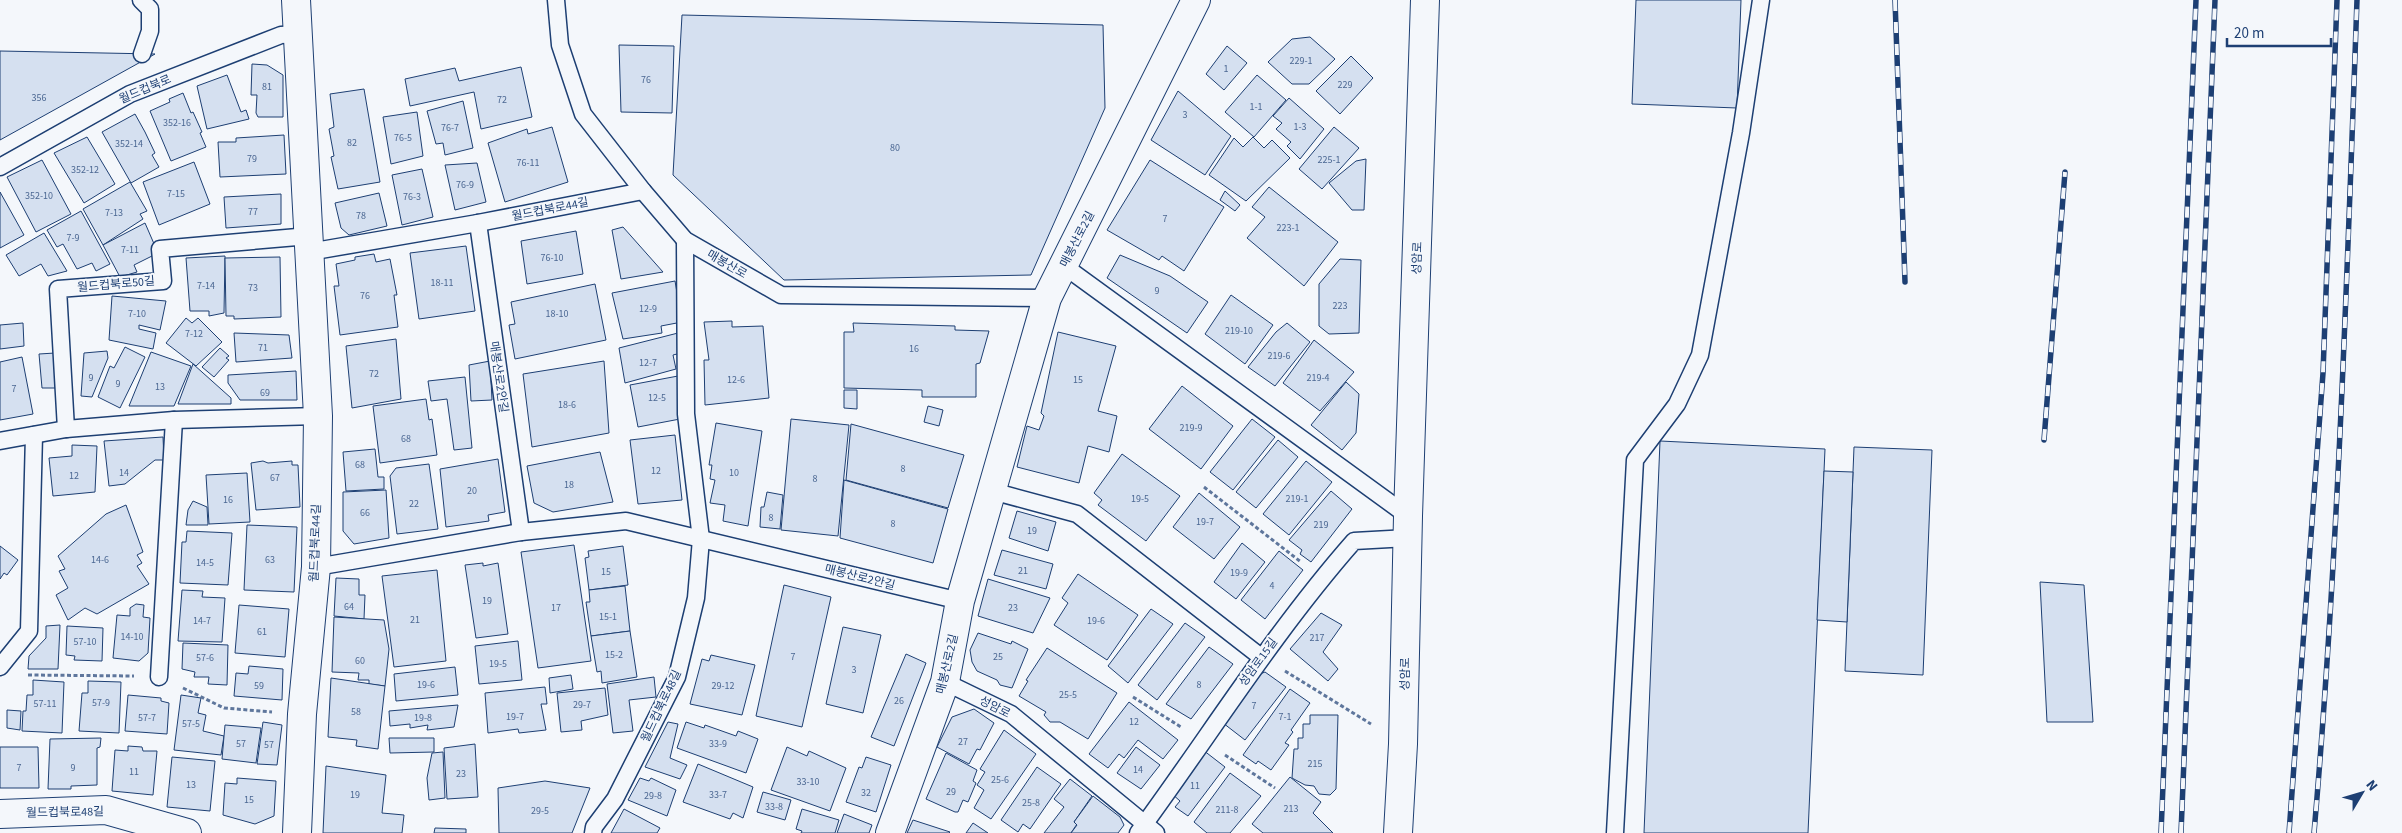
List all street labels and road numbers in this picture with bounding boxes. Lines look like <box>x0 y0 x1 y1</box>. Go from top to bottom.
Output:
street label: 월드컵북로 <box>116 71 174 108</box>
street label: 월드컵북로44길 <box>510 194 590 225</box>
street label: 매봉산로2길 <box>1056 208 1099 270</box>
street label: 성암로 <box>1408 241 1427 275</box>
street label: 매봉산로 <box>703 246 750 283</box>
street label: 월드컵북로50길 <box>76 273 156 296</box>
street label: 매봉산로2안길 <box>485 340 512 414</box>
street label: 월드컵북로44길 <box>306 504 325 582</box>
street label: 매봉산로2안길 <box>823 561 897 594</box>
street label: 매봉산로2길 <box>932 632 963 696</box>
street label: 성암로15길 <box>1235 635 1282 690</box>
street label: 성암로 <box>1397 657 1414 691</box>
street label: 월드컵북로48길 <box>637 667 686 745</box>
street label: 성암로 <box>976 692 1013 723</box>
street label: 월드컵북로48길 <box>26 803 104 822</box>

